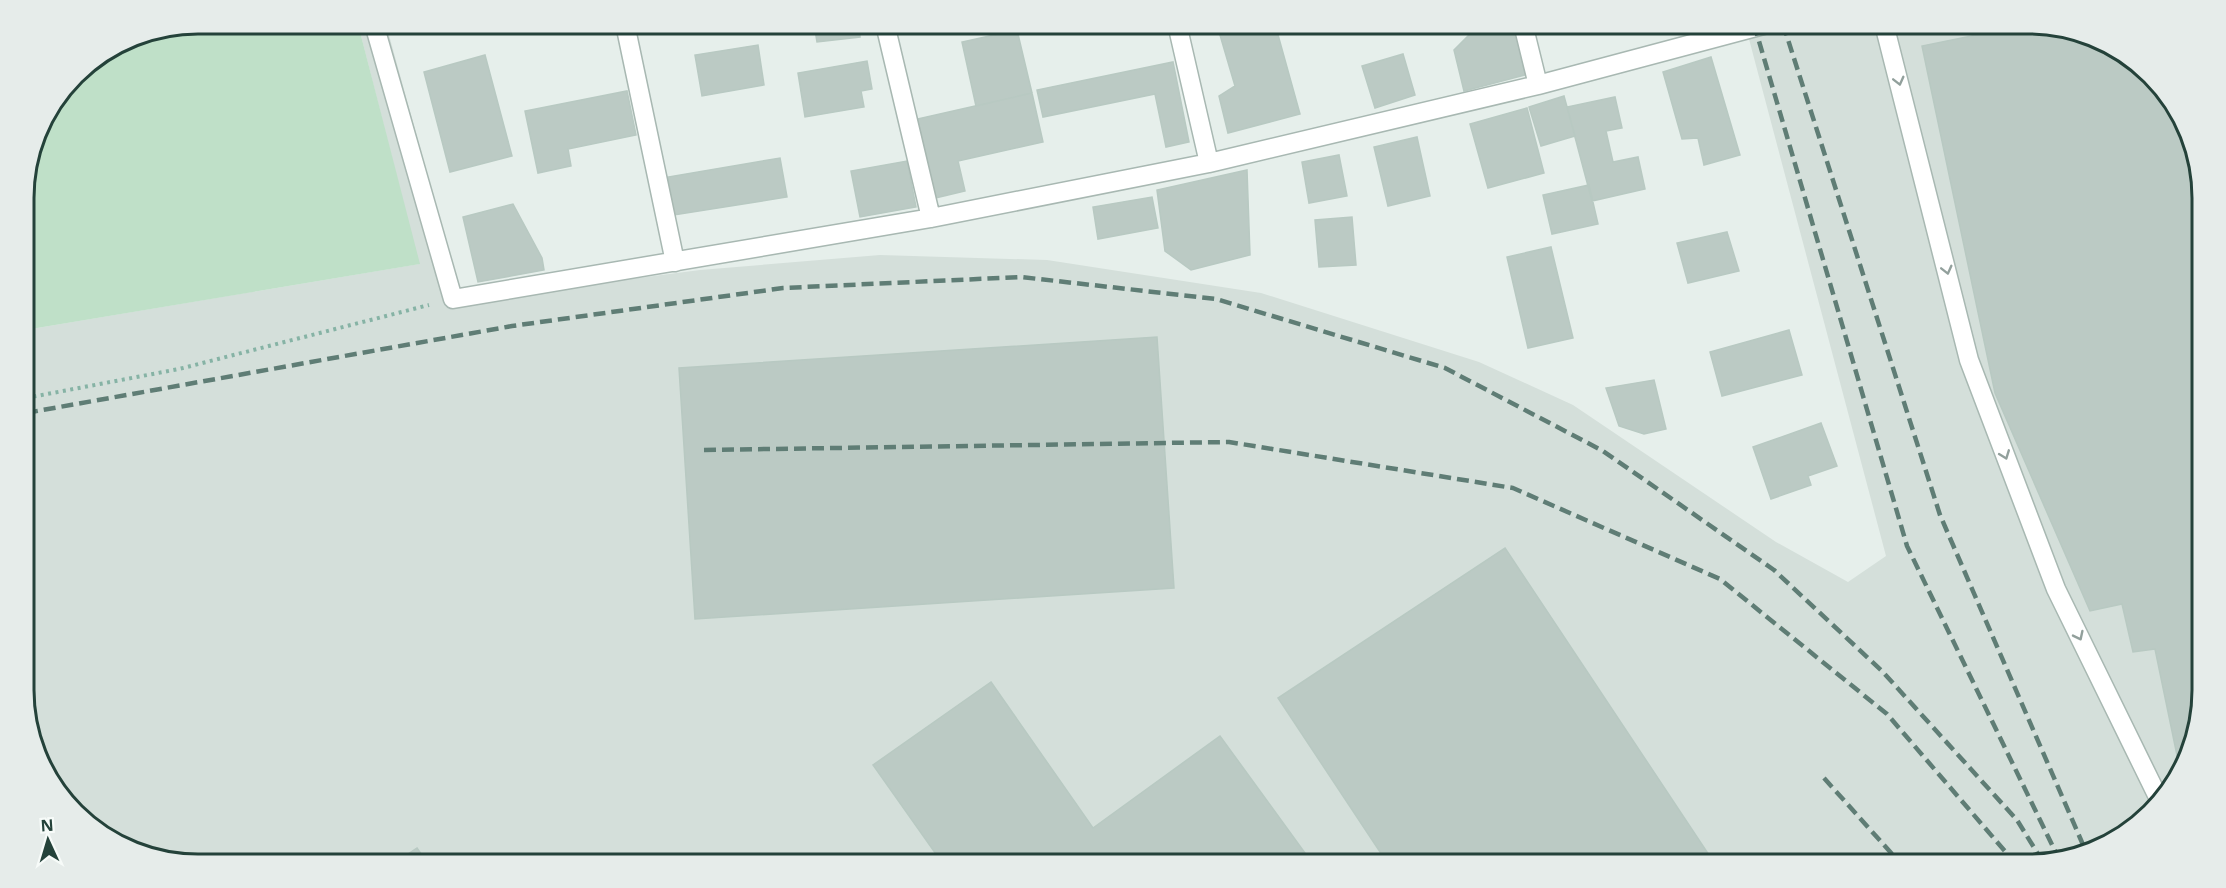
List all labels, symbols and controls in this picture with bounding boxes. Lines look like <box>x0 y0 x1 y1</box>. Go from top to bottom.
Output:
one-way arrow <box>1892 75 1905 85</box>
one-way arrow <box>1939 265 1952 275</box>
one-way arrow <box>1998 450 2011 460</box>
one-way arrow <box>2072 629 2083 640</box>
north arrow <box>18 810 78 870</box>
text: N <box>40 814 54 836</box>

